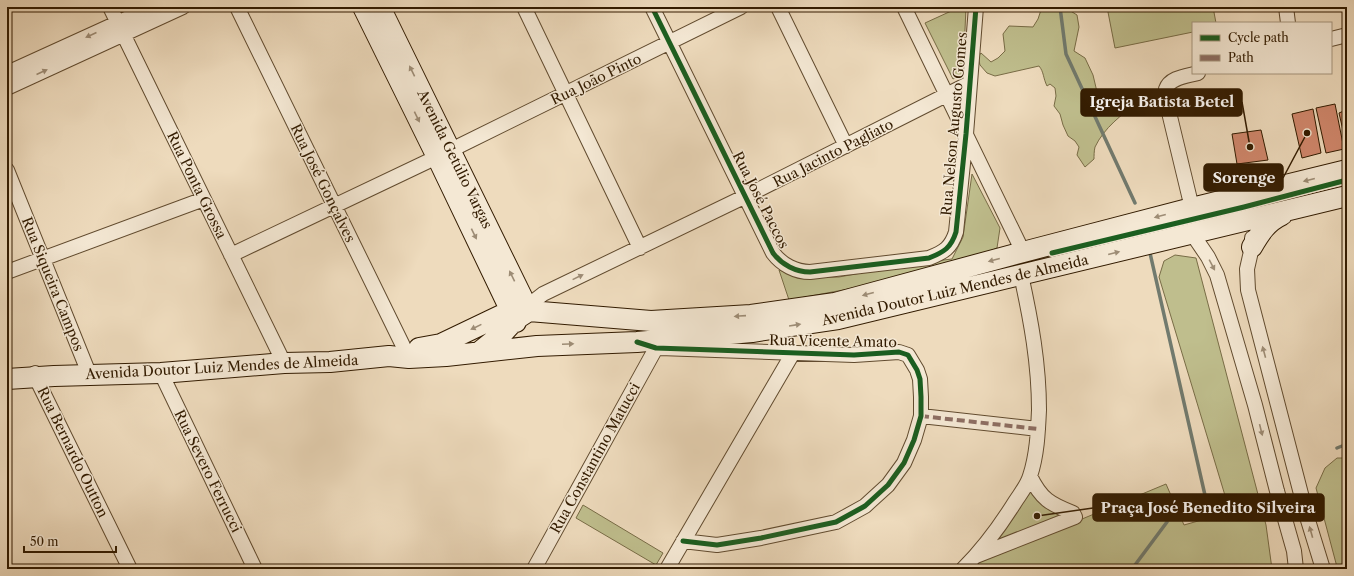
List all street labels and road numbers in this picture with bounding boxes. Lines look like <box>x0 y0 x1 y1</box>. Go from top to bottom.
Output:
street label: Rua Nelson Augusto Gomes <box>937 31 971 217</box>
street label: Rua João Pinto <box>548 49 644 109</box>
street label: Avenida Getúlio Vargas <box>413 86 497 232</box>
street label: Rua Jacinto Pagliato <box>770 115 896 191</box>
street label: Rua José Gonçalves <box>287 121 359 245</box>
street label: Rua Ponta Grossa <box>163 128 231 242</box>
street label: Rua José Paccos <box>729 148 793 252</box>
street label: Rua Siqueira Campos <box>18 214 88 354</box>
street label: Avenida Doutor Luiz Mendes de Almeida <box>819 250 1091 330</box>
street label: Rua Vicente Amato <box>769 331 897 351</box>
street label: Avenida Doutor Luiz Mendes de Almeida <box>84 351 359 383</box>
street label: Rua Constantino Matucci <box>546 380 644 536</box>
street label: Rua Bernardo Outton <box>33 384 113 521</box>
street label: Rua Severo Ferrucci <box>170 407 246 535</box>

